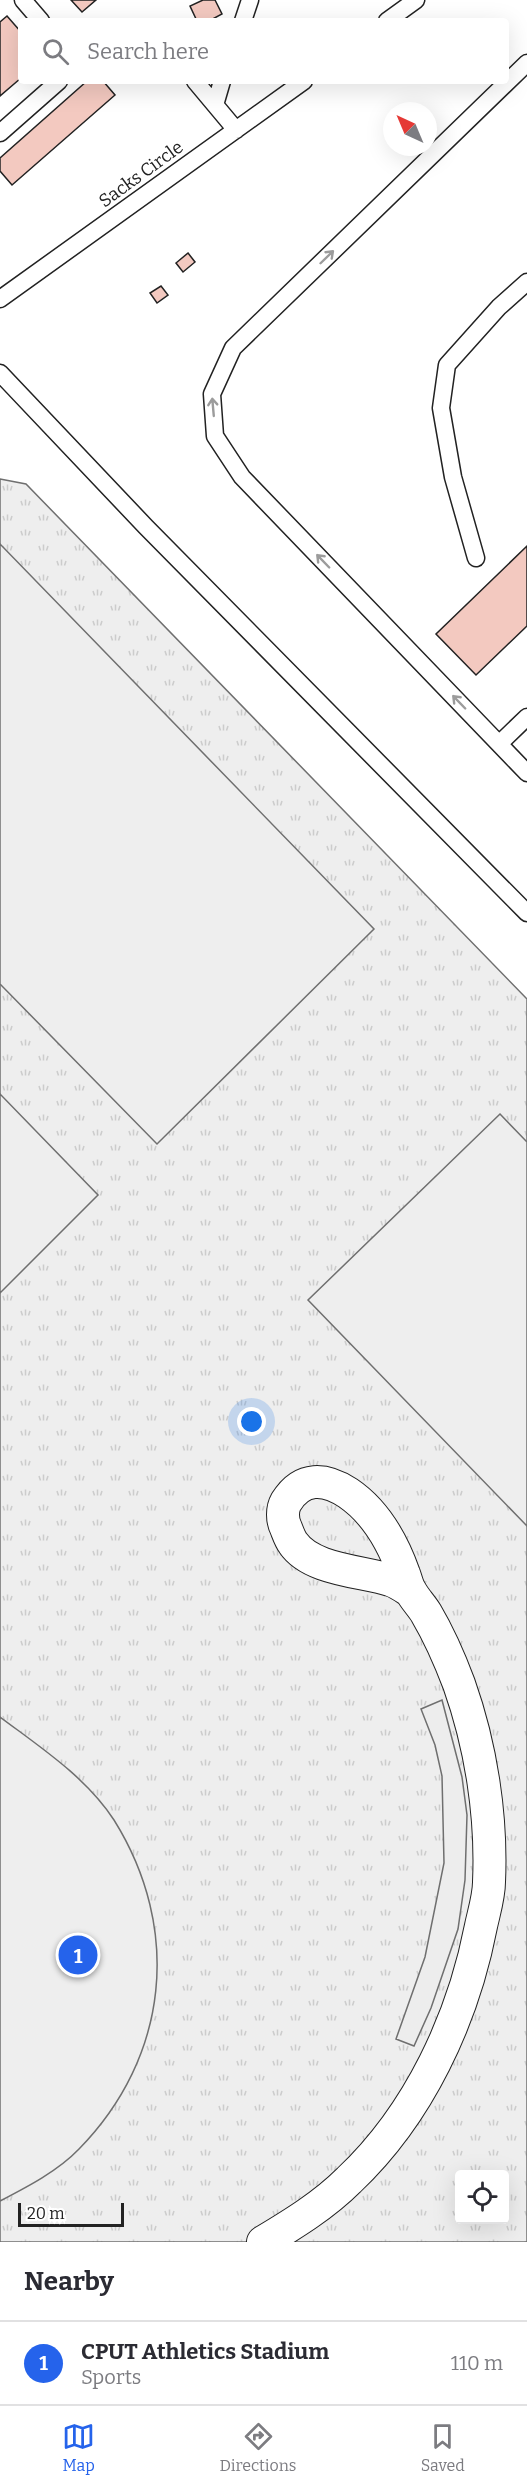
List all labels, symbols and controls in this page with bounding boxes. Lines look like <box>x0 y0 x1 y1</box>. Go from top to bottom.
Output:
search box <box>18 18 509 84</box>
icon: search <box>39 35 72 68</box>
text: Search here <box>87 38 209 65</box>
north arrow <box>383 102 437 156</box>
street label: Sacks Circle <box>95 136 187 212</box>
one-way arrow <box>320 249 335 264</box>
one-way arrow <box>207 398 218 418</box>
one-way arrow <box>316 554 331 569</box>
one-way arrow <box>451 694 466 709</box>
your location <box>237 1407 266 1436</box>
pin: 1 <box>58 1932 98 1978</box>
map controls <box>455 2170 509 2224</box>
button: locate <box>455 2170 509 2224</box>
scale bar <box>18 2200 124 2228</box>
text: 20 m <box>27 2204 64 2223</box>
text: Nearby <box>24 2266 114 2297</box>
text: CPUT Athletics Stadium <box>81 2338 329 2365</box>
text: 1 <box>39 2351 48 2375</box>
text: 110 m <box>451 2351 503 2375</box>
text: Sports <box>81 2365 141 2389</box>
tab: Map <box>62 2420 95 2475</box>
tab: Directions <box>220 2420 297 2475</box>
tab: Saved <box>421 2420 465 2475</box>

